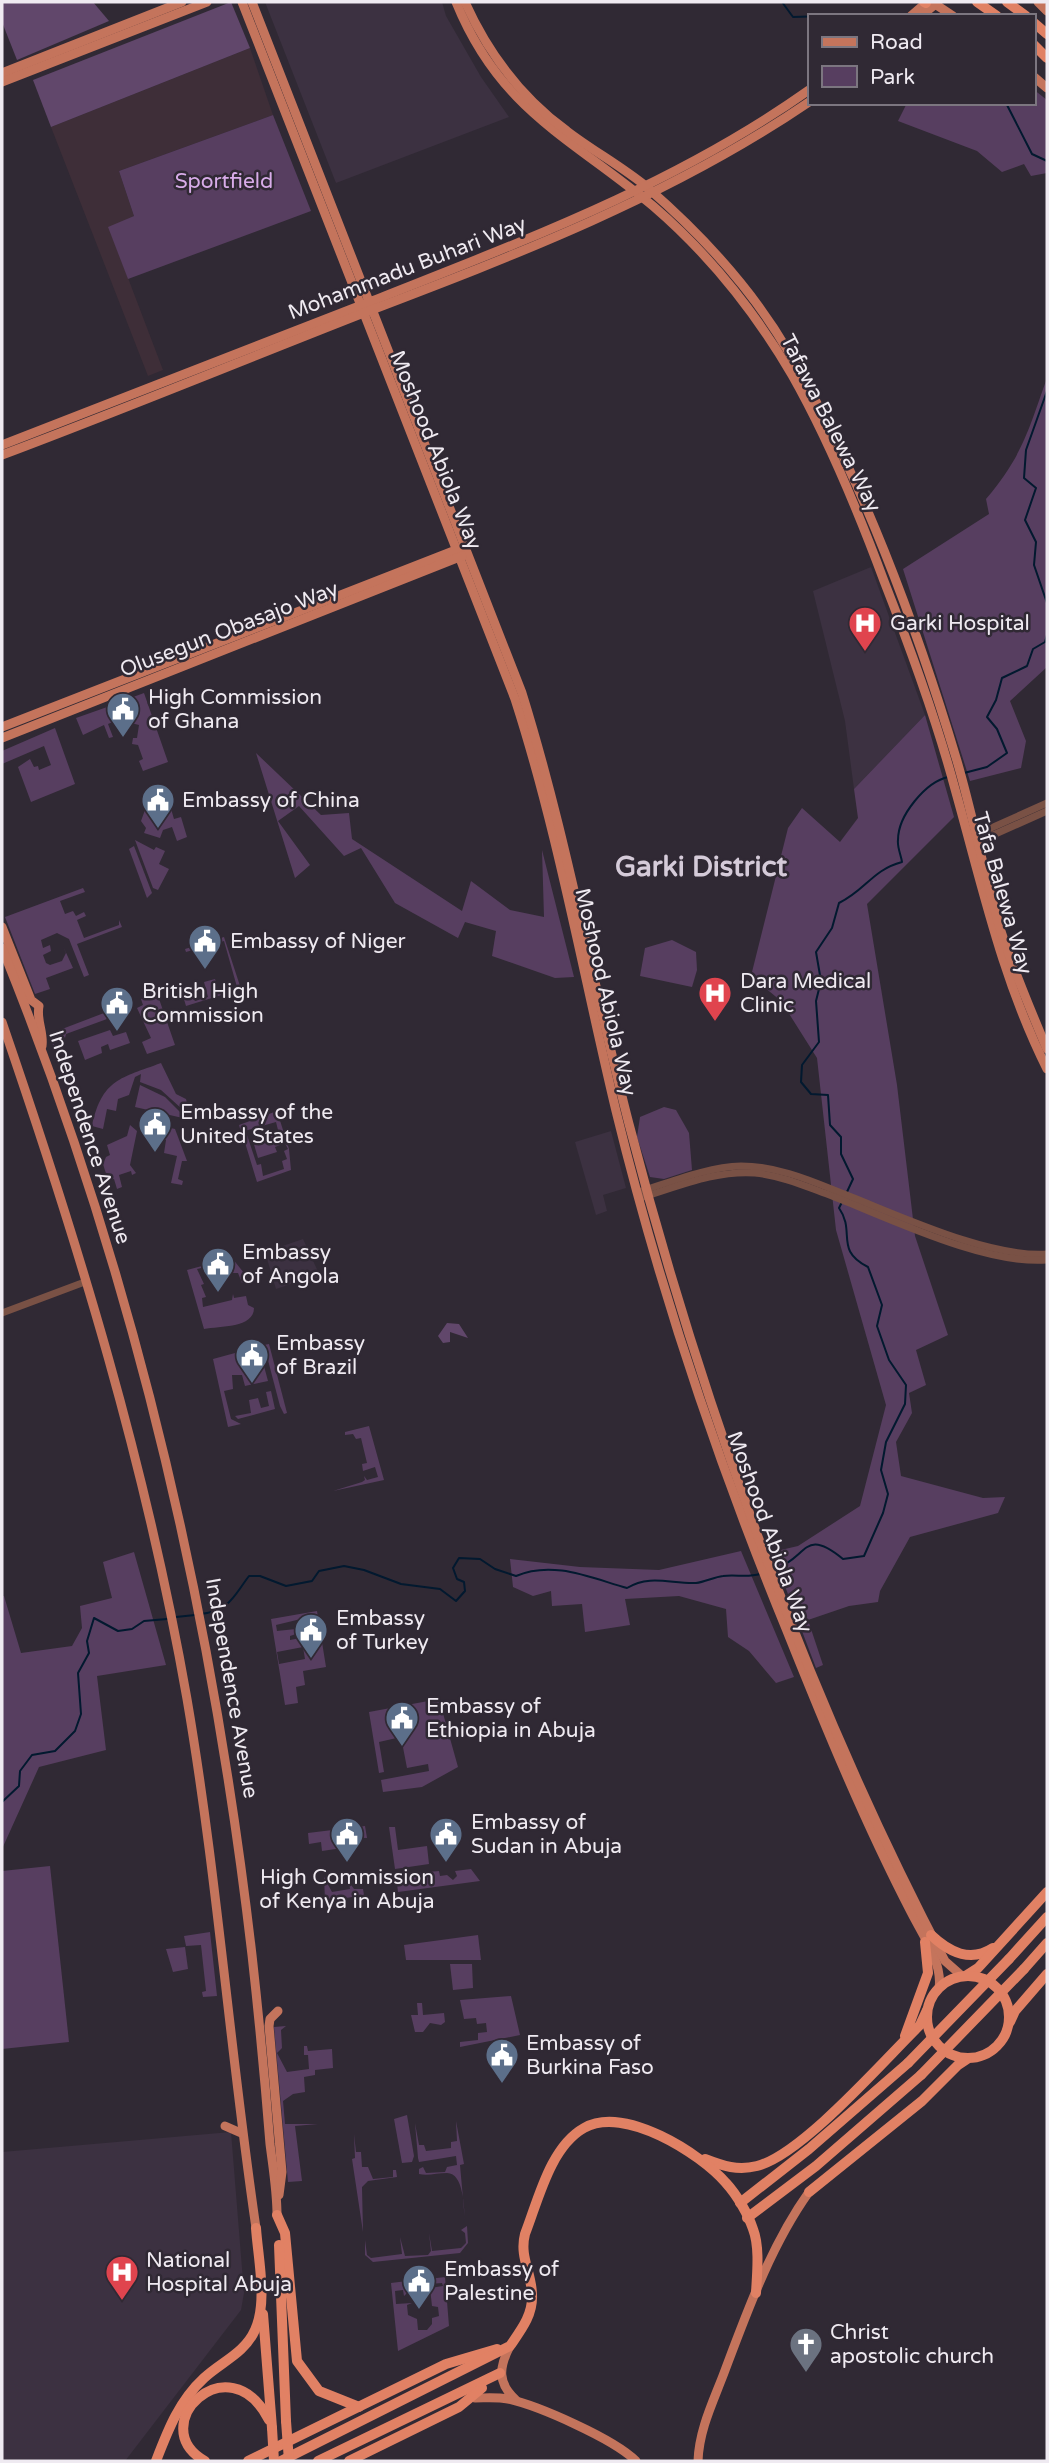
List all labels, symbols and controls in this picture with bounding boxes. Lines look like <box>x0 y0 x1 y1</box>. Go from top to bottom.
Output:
legend <box>808 14 1035 105</box>
text: Road <box>870 30 923 55</box>
text: Park <box>870 65 915 90</box>
park label: Sportfield <box>175 169 273 194</box>
street label: Mohammadu Buhari Way <box>285 211 530 325</box>
street label: Tafawa Balewa Way <box>775 330 886 516</box>
street label: Moshood Abiola Way <box>384 347 487 553</box>
street label: Olusegun Obasajo Way <box>117 576 342 683</box>
hospital icon: Garki Hospital <box>846 604 884 653</box>
place label: Garki Hospital <box>890 611 1030 636</box>
place label: High Commission of Ghana <box>148 685 322 734</box>
public building icon: High Commission of Ghana <box>104 690 142 739</box>
public building icon: Embassy of China <box>139 781 177 830</box>
place label: Embassy of China <box>182 788 360 813</box>
street label: Tafa Balewa Way <box>967 809 1038 977</box>
district label: Garki District <box>615 850 787 884</box>
street label: Moshood Abiola Way <box>569 886 642 1098</box>
public building icon: Embassy of Niger <box>186 922 224 971</box>
place label: Embassy of Niger <box>230 929 406 954</box>
place label: Dara Medical Clinic <box>740 969 871 1018</box>
hospital icon: Dara Medical Clinic <box>696 974 734 1023</box>
place label: British High Commission <box>142 979 264 1028</box>
public building icon: British High Commission <box>98 984 136 1033</box>
street label: Independence Avenue <box>43 1027 136 1247</box>
place label: Embassy of the United States <box>180 1100 333 1149</box>
public building icon: Embassy of the United States <box>136 1105 174 1154</box>
place label: Embassy of Angola <box>242 1240 340 1289</box>
public building icon: Embassy of Angola <box>199 1245 237 1294</box>
place label: Embassy of Brazil <box>276 1331 365 1380</box>
public building icon: Embassy of Brazil <box>233 1336 271 1385</box>
street label: Moshood Abiola Way <box>721 1428 818 1636</box>
street label: Independence Avenue <box>200 1576 263 1800</box>
place label: Embassy of Turkey <box>336 1606 429 1655</box>
public building icon: Embassy of Turkey <box>292 1611 330 1660</box>
place label: Embassy of Ethiopia in Abuja <box>426 1694 596 1743</box>
public building icon: Embassy of Ethiopia in Abuja <box>383 1699 421 1748</box>
place label: Embassy of Sudan in Abuja <box>471 1810 622 1859</box>
public building icon: High Commission of Kenya in Abuja <box>328 1815 366 1864</box>
public building icon: Embassy of Sudan in Abuja <box>427 1815 465 1864</box>
place label: High Commission of Kenya in Abuja <box>259 1865 435 1914</box>
place label: Embassy of Burkina Faso <box>526 2031 654 2080</box>
public building icon: Embassy of Burkina Faso <box>483 2036 521 2085</box>
place label: National Hospital Abuja <box>146 2248 292 2297</box>
hospital icon: National Hospital Abuja <box>103 2253 141 2302</box>
place label: Embassy of Palestine <box>444 2257 559 2306</box>
public building icon: Embassy of Palestine <box>400 2262 438 2311</box>
place label: Christ apostolic church <box>830 2320 994 2369</box>
church icon: Christ apostolic church <box>787 2325 825 2374</box>

